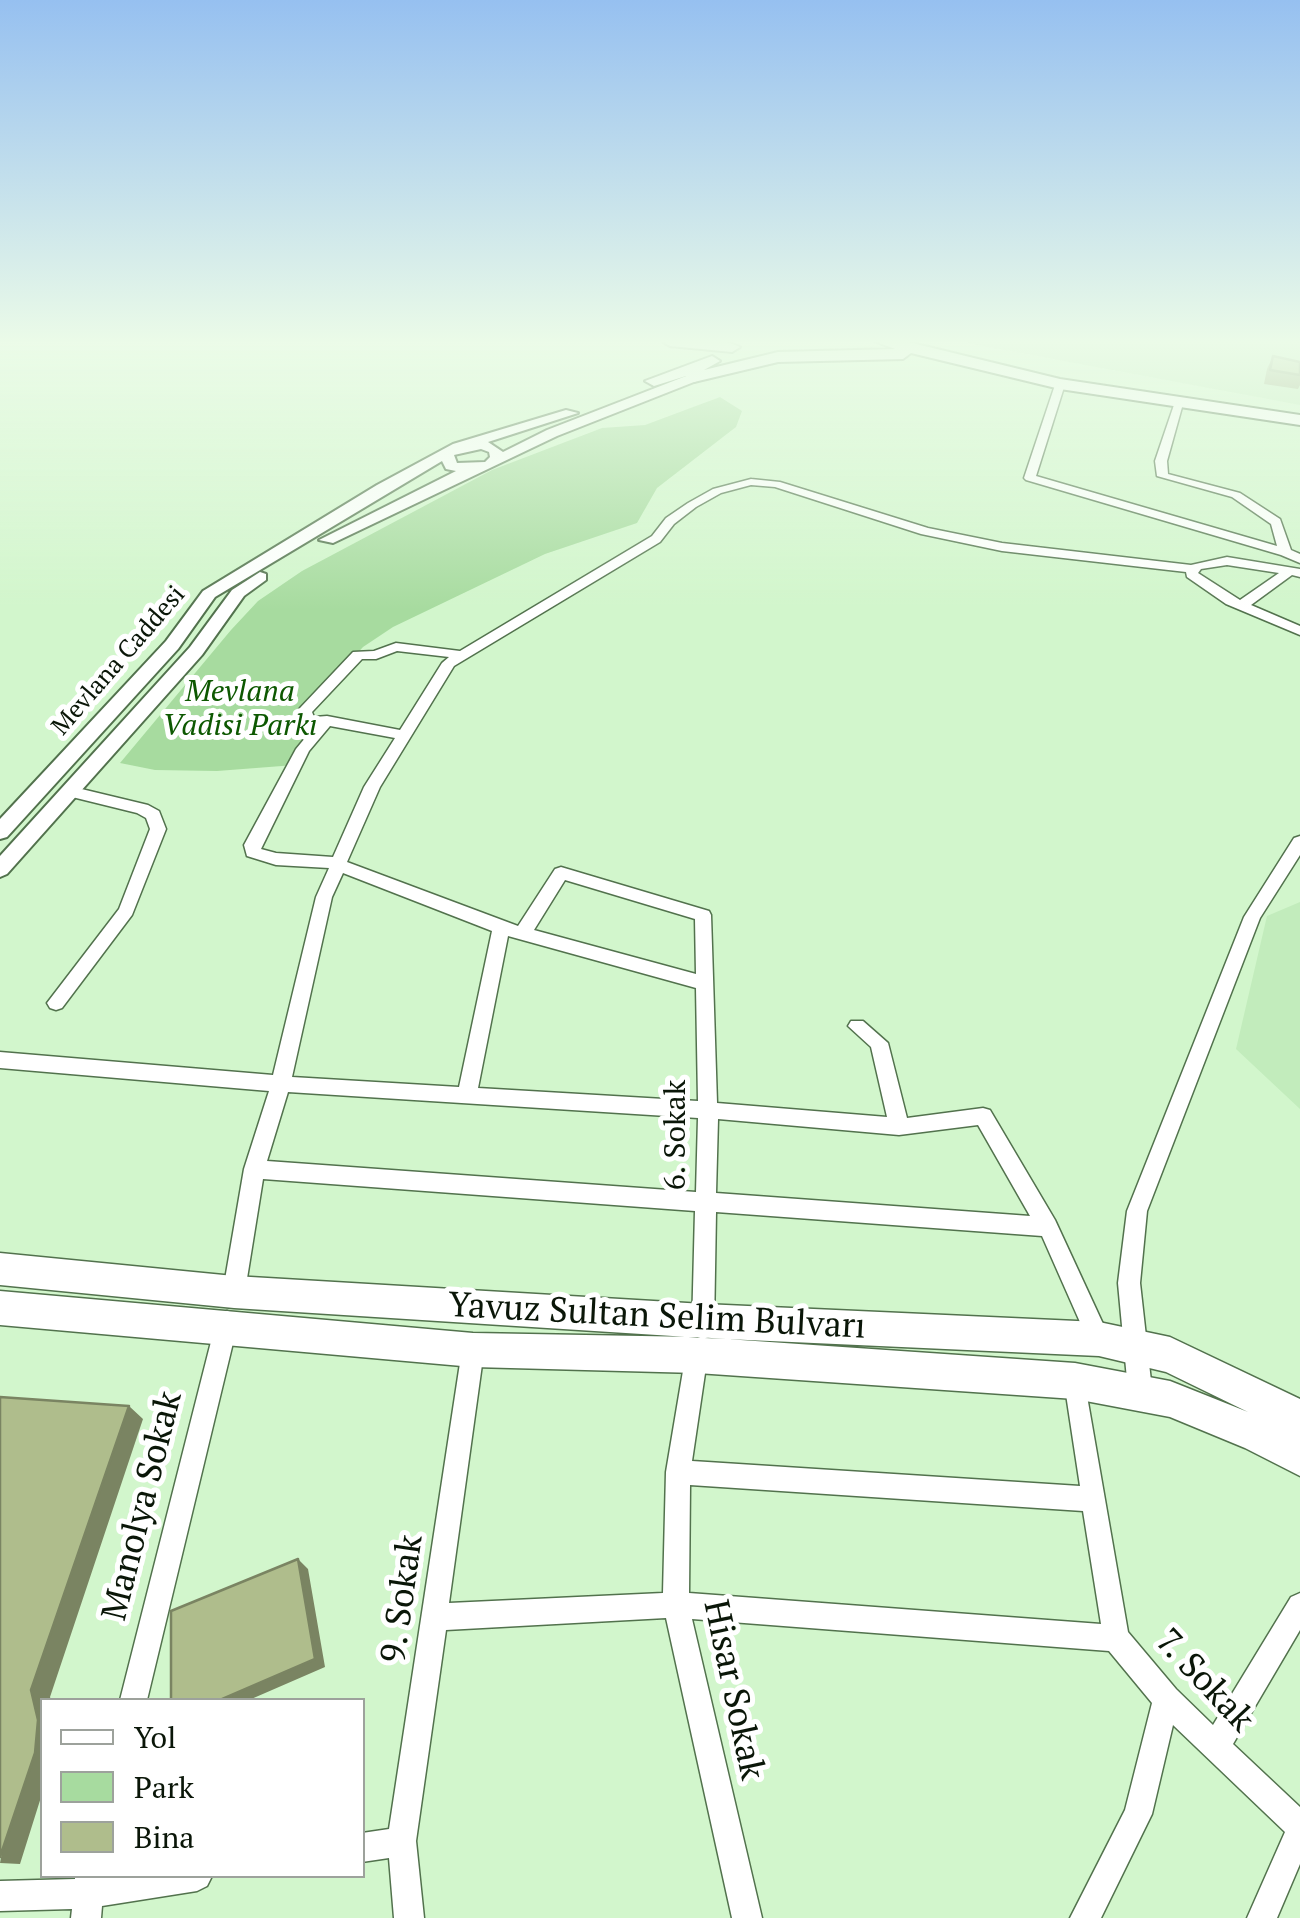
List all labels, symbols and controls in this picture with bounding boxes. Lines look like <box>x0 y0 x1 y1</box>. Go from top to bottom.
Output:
street label: Mevlana Caddesi <box>46 580 192 742</box>
park label: Mevlana Vadisi Parkı <box>163 674 317 744</box>
street label: 6. Sokak <box>658 1080 694 1190</box>
street label: Yavuz Sultan Selim Bulvarı <box>447 1285 867 1349</box>
street label: Manolya Sokak <box>94 1387 192 1625</box>
street label: 9. Sokak <box>373 1532 433 1666</box>
street label: Hisar Sokak <box>693 1596 773 1784</box>
street label: 7. Sokak <box>1146 1621 1262 1741</box>
legend <box>40 1698 365 1878</box>
text: Yol <box>134 1717 176 1757</box>
text: Park <box>134 1767 194 1807</box>
text: Bina <box>134 1817 194 1857</box>

